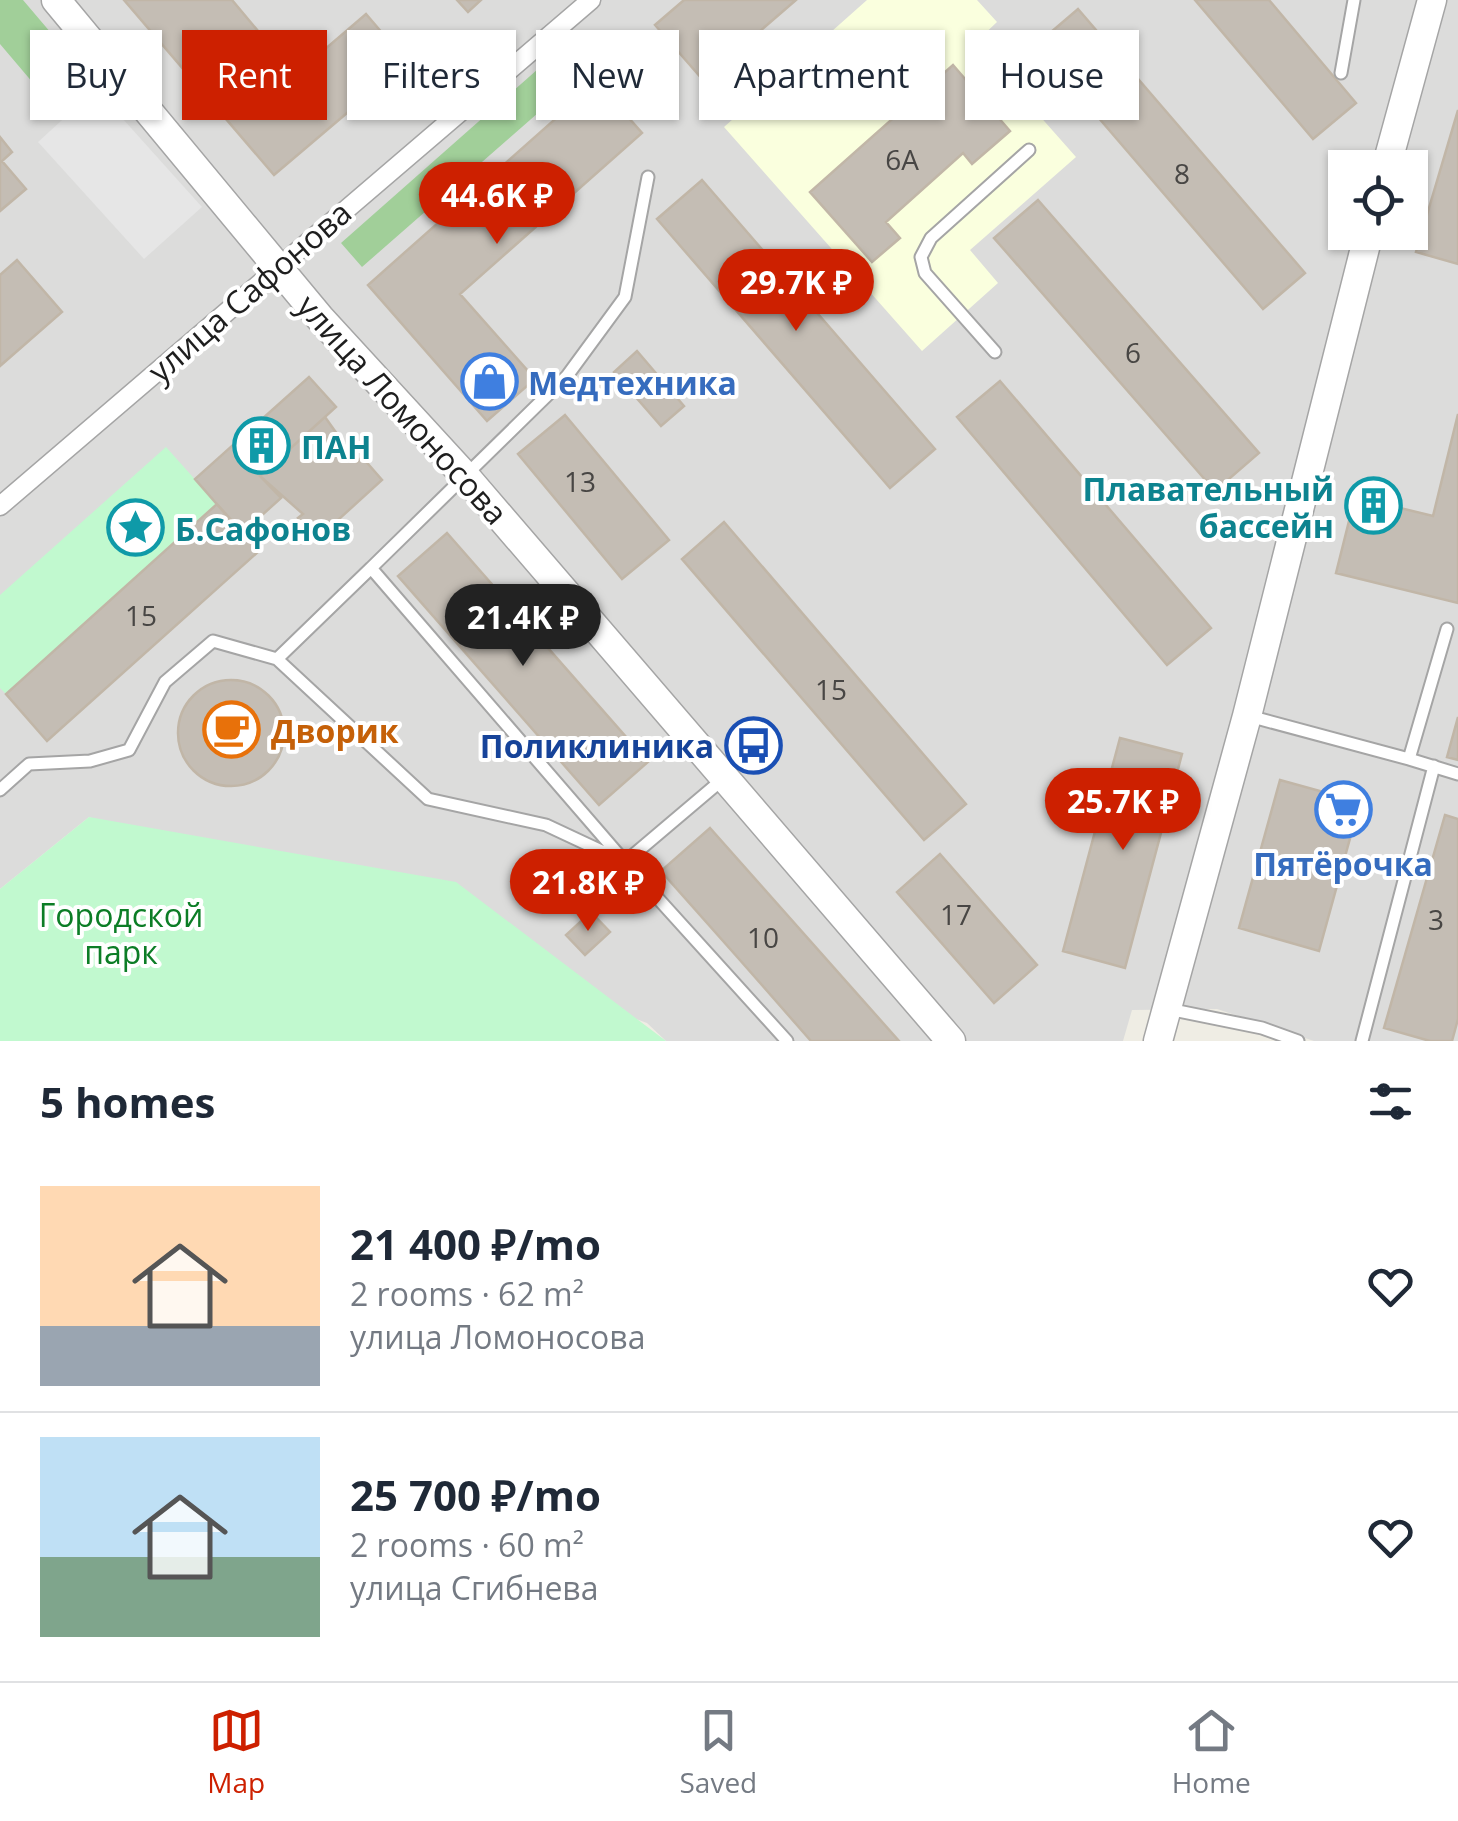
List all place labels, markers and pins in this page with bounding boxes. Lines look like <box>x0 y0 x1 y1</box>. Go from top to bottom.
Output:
pin: 44.6K ₽ <box>405 162 589 247</box>
pin: 29.7K ₽ <box>704 249 888 334</box>
shop icon: Медтехника <box>459 352 519 412</box>
place label: Медтехника <box>528 361 737 404</box>
building icon: ПАН <box>232 416 292 476</box>
place label: ПАН <box>301 425 371 468</box>
place label: Плавательный бассейн <box>1082 467 1334 547</box>
building icon: Плавательный бассейн <box>1343 476 1403 536</box>
place icon: Б.Сафонов <box>106 498 166 558</box>
place label: Б.Сафонов <box>175 507 351 550</box>
pin: 21.4K ₽ <box>431 584 615 669</box>
cafe icon: Дворик <box>202 700 262 760</box>
place label: Дворик <box>271 709 399 752</box>
bus stop icon: Поликлиника <box>723 715 783 775</box>
place label: Поликлиника <box>480 724 714 767</box>
pin: 25.7K ₽ <box>1031 768 1215 853</box>
supermarket icon: Пятёрочка <box>1313 779 1373 839</box>
place label: Пятёрочка <box>1253 842 1433 885</box>
pin: 21.8K ₽ <box>496 849 680 934</box>

